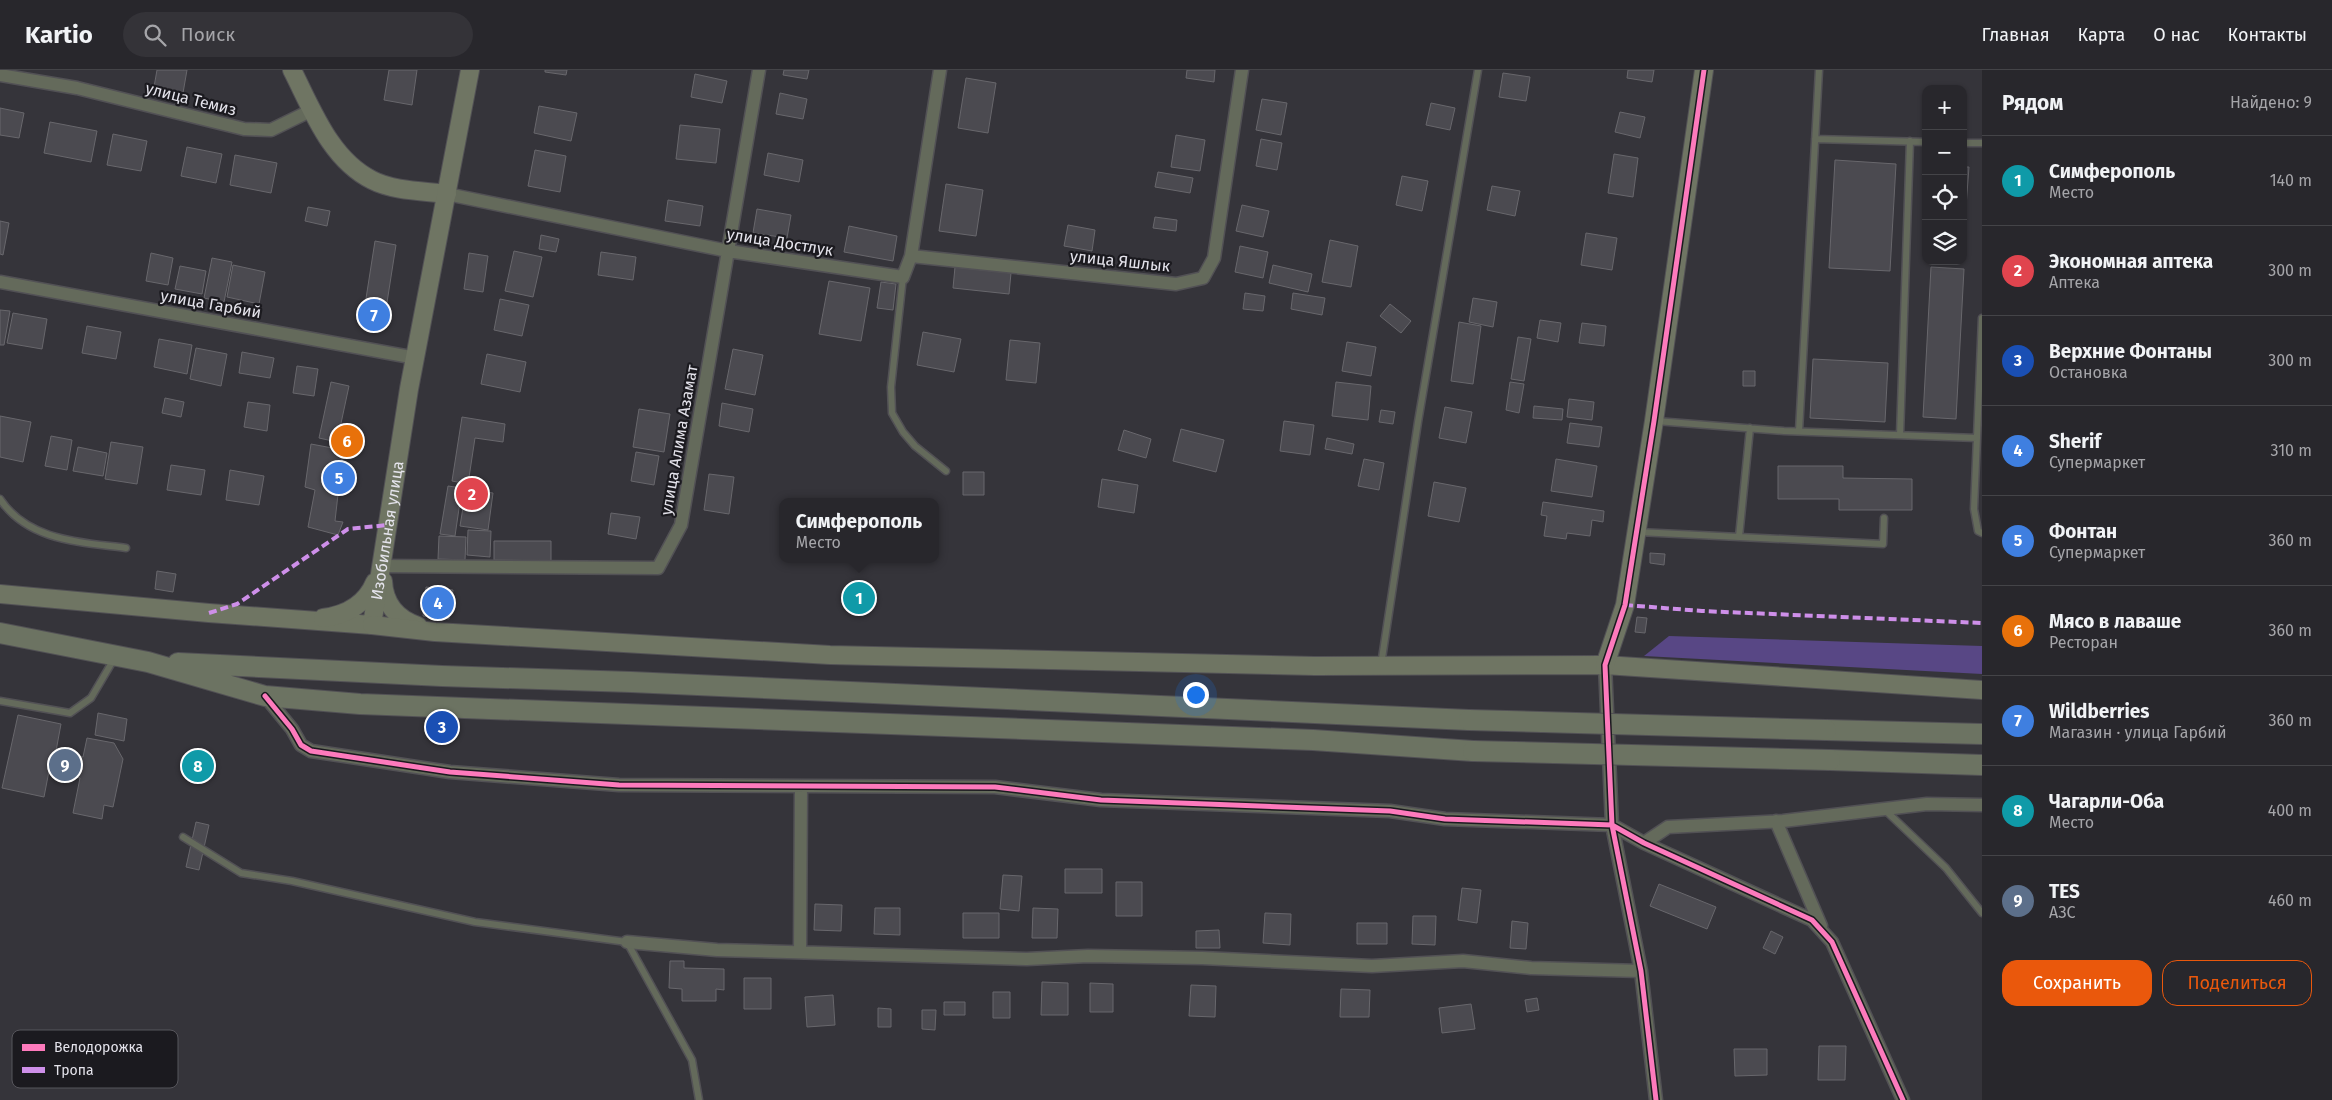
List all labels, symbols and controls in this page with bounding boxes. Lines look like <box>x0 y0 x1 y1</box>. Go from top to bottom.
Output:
search box <box>123 12 473 57</box>
text: Kartio <box>25 21 93 49</box>
icon: search <box>141 21 169 49</box>
text: Поиск <box>181 23 235 46</box>
text: Главная <box>1982 24 2050 46</box>
text: Карта <box>2078 24 2125 46</box>
text: О нас <box>2153 24 2200 46</box>
text: Контакты <box>2228 24 2307 46</box>
street label: улица Темиз <box>143 79 239 119</box>
map controls <box>1922 85 1967 265</box>
button: + <box>1922 85 1967 130</box>
text: Рядом <box>2002 90 2063 116</box>
text: Найдено: 9 <box>2230 93 2312 112</box>
button: − <box>1922 130 1967 175</box>
text: Симферополь <box>2049 160 2175 183</box>
text: 1 <box>2014 171 2022 190</box>
text: 140 m <box>2270 171 2312 190</box>
button: locate <box>1922 175 1967 220</box>
text: Место <box>2049 183 2094 202</box>
button: layers <box>1922 220 1967 265</box>
street label: улица Достлук <box>725 224 835 260</box>
street label: улица Яшлык <box>1069 246 1172 276</box>
text: Экономная аптека <box>2049 250 2213 273</box>
text: 2 <box>2014 261 2022 280</box>
text: 300 m <box>2268 261 2312 280</box>
text: Аптека <box>2049 273 2100 292</box>
street label: улица Гарбий <box>159 286 263 322</box>
pin: 7 <box>358 296 390 334</box>
text: Верхние Фонтаны <box>2049 340 2212 363</box>
text: 3 <box>2014 351 2022 370</box>
text: 300 m <box>2268 351 2312 370</box>
street label: улица Алима Азамат <box>656 362 702 517</box>
text: Остановка <box>2049 363 2128 382</box>
pin: 6 <box>331 422 363 460</box>
text: Sherif <box>2049 430 2101 453</box>
text: 4 <box>2013 441 2023 460</box>
text: 310 m <box>2271 441 2312 460</box>
text: Супермаркет <box>2049 453 2145 472</box>
pin: 5 <box>323 459 355 497</box>
street label: Изобильная улица <box>367 460 407 601</box>
pin: 2 <box>456 475 488 513</box>
popup <box>779 498 939 563</box>
text: Симферополь <box>796 510 922 533</box>
text: Фонтан <box>2049 520 2117 543</box>
text: 5 <box>2014 531 2022 550</box>
text: 360 m <box>2269 531 2312 550</box>
text: Место <box>796 533 841 552</box>
text: Супермаркет <box>2049 543 2145 562</box>
pin: 1 <box>843 579 875 617</box>
pin: 4 <box>422 584 454 622</box>
text: Мясо в лаваше <box>2049 610 2181 633</box>
text: 6 <box>2013 621 2023 640</box>
text: 360 m <box>2269 621 2312 640</box>
text: Ресторан <box>2049 633 2118 652</box>
your location <box>1183 682 1209 708</box>
text: Wildberries <box>2049 700 2150 723</box>
pin: 3 <box>426 708 458 746</box>
text: 7 <box>2014 711 2022 730</box>
text: 360 m <box>2269 711 2312 730</box>
text: Магазин · улица Гарбий <box>2049 723 2227 742</box>
pin: 9 <box>49 746 81 784</box>
pin: 8 <box>182 747 214 785</box>
text: Чагарли-Оба <box>2049 790 2164 813</box>
text: 8 <box>2013 801 2023 820</box>
text: 400 m <box>2268 801 2312 820</box>
text: Место <box>2049 813 2094 832</box>
text: TES <box>2049 880 2080 903</box>
text: 9 <box>2014 891 2022 910</box>
text: 460 m <box>2268 891 2312 910</box>
text: АЗС <box>2049 903 2075 922</box>
button: Сохранить <box>2002 960 2152 1006</box>
button: Поделиться <box>2162 960 2312 1006</box>
legend <box>12 1030 178 1088</box>
text: Велодорожка <box>54 1039 143 1056</box>
text: Тропа <box>54 1062 94 1079</box>

